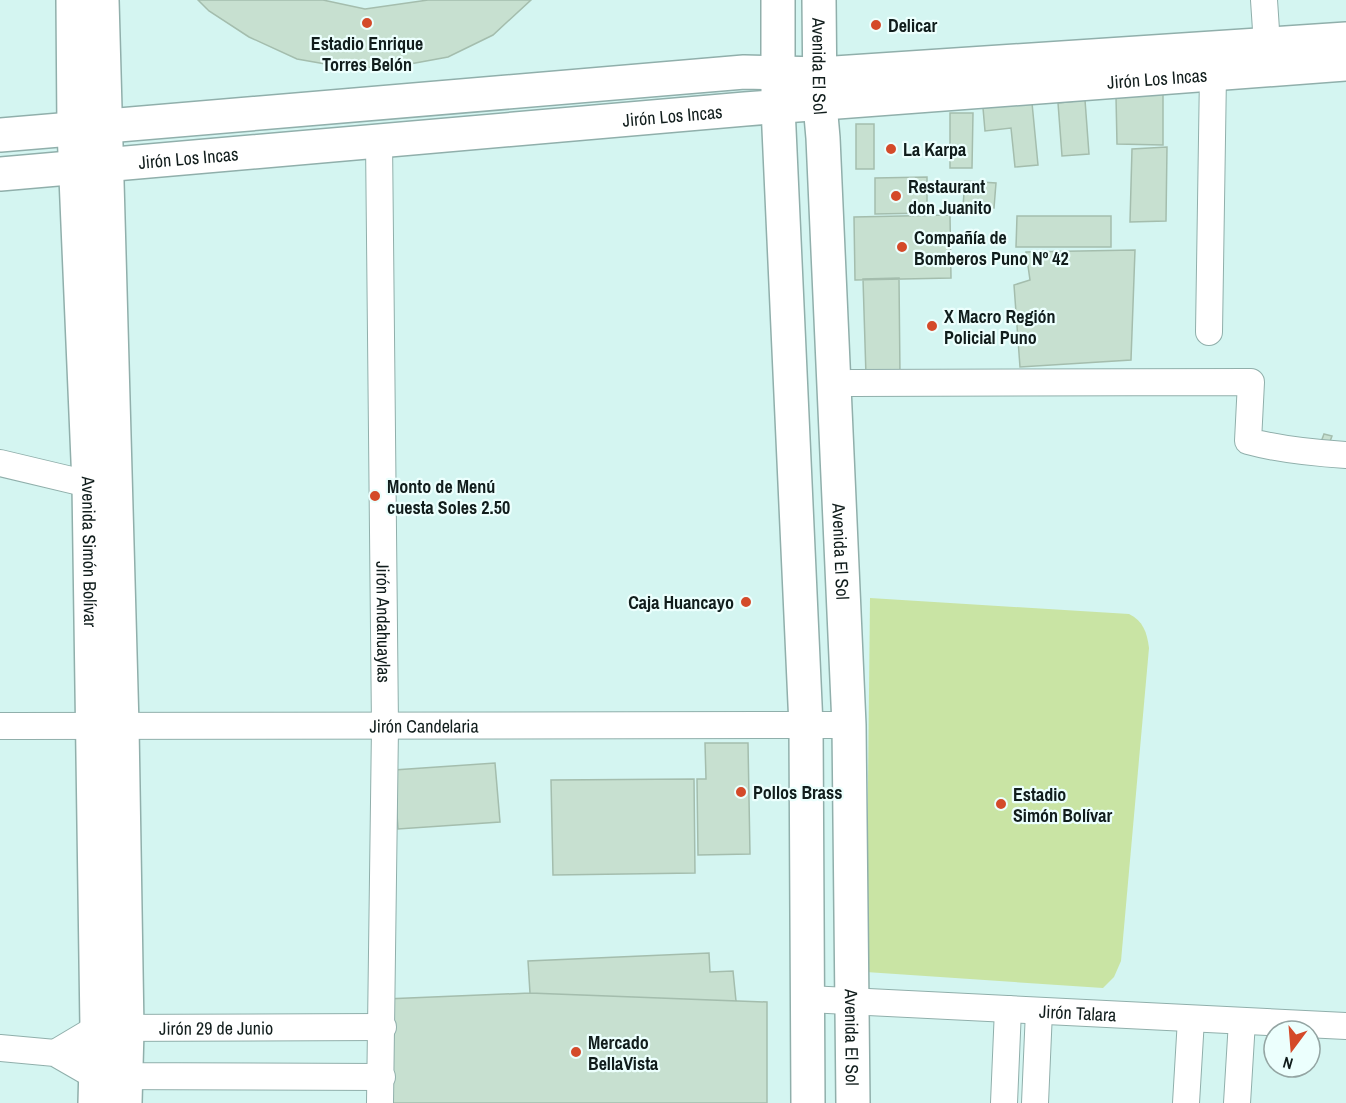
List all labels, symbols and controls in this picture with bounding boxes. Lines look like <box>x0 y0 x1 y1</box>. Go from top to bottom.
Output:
place label: Delicar <box>888 13 937 38</box>
marker: Estadio Enrique Torres Belón <box>360 16 374 30</box>
street label: Avenida El Sol <box>807 17 833 115</box>
marker: Delicar <box>869 18 883 32</box>
place label: Estadio Enrique Torres Belón <box>311 31 423 77</box>
street label: Jirón Los Incas <box>1106 62 1208 94</box>
street label: Jirón Los Incas <box>621 99 723 132</box>
place label: La Karpa <box>903 137 967 162</box>
street label: Jirón Los Incas <box>137 141 239 174</box>
marker: La Karpa <box>884 142 898 156</box>
place label: Restaurant don Juanito <box>908 174 992 220</box>
marker: Restaurant don Juanito <box>889 189 903 203</box>
place label: Compañía de Bomberos Puno Nº 42 <box>914 225 1069 271</box>
marker: Compañía de Bomberos Puno Nº 42 <box>895 240 909 254</box>
place label: X Macro Región Policial Puno <box>944 304 1056 350</box>
marker: X Macro Región Policial Puno <box>925 319 939 333</box>
place label: Monto de Menú cuesta Soles 2.50 <box>387 474 510 520</box>
street label: Avenida Simón Bolívar <box>76 475 104 627</box>
marker: Monto de Menú cuesta Soles 2.50 <box>368 489 382 503</box>
street label: Avenida El Sol <box>827 502 856 600</box>
street label: Jirón Andahuaylas <box>371 561 397 683</box>
place label: Caja Huancayo <box>628 590 734 615</box>
marker: Caja Huancayo <box>739 595 753 609</box>
street label: Jirón Candelaria <box>369 713 479 738</box>
place label: Pollos Brass <box>753 780 842 805</box>
place label: Estadio Simón Bolívar <box>1013 782 1113 828</box>
marker: Pollos Brass <box>734 785 748 799</box>
marker: Estadio Simón Bolívar <box>994 797 1008 811</box>
street label: Avenida El Sol <box>839 988 865 1086</box>
street label: Jirón Talara <box>1038 998 1117 1027</box>
street label: Jirón 29 de Junio <box>159 1015 273 1040</box>
north arrow <box>1262 1019 1322 1079</box>
place label: Mercado BellaVista <box>588 1030 659 1076</box>
marker: Mercado BellaVista <box>569 1045 583 1059</box>
text: N <box>1280 1052 1295 1075</box>

